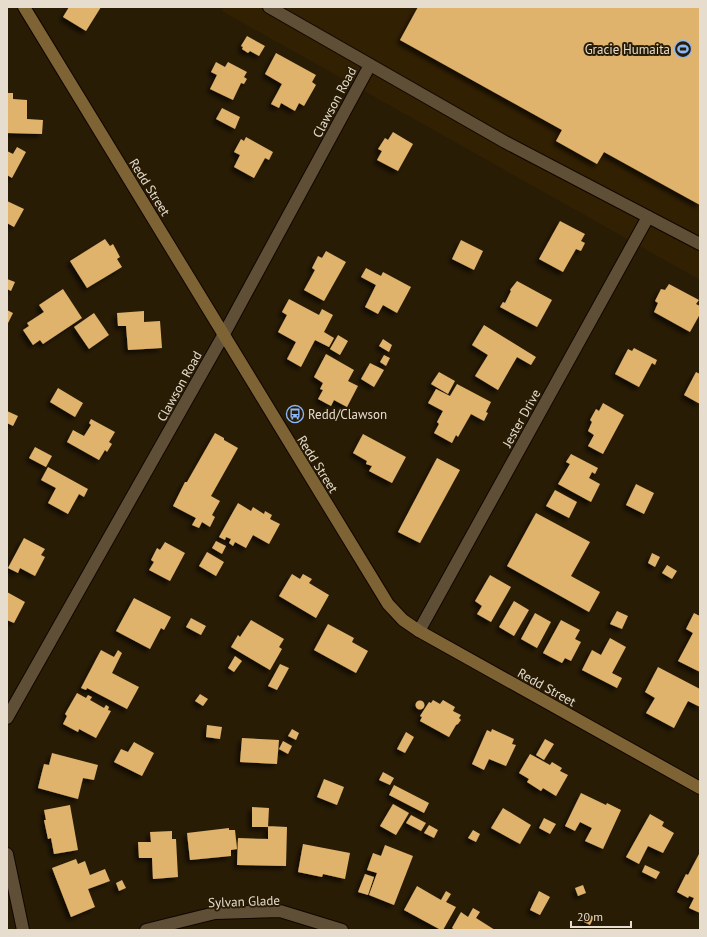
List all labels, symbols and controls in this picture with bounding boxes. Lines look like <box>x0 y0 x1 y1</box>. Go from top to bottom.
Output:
sports icon: Gracie Humaita <box>673 39 693 59</box>
place label: Gracie Humaita <box>585 41 670 58</box>
street label: Clawson Road <box>309 64 360 141</box>
street label: Redd Street <box>125 155 174 220</box>
street label: Clawson Road <box>153 348 206 424</box>
street label: Jester Drive <box>498 386 544 451</box>
bus stop icon: Redd/Clawson <box>285 404 305 424</box>
place label: Redd/Clawson <box>308 406 387 423</box>
street label: Redd Street <box>293 432 342 497</box>
street label: Redd Street <box>514 664 580 711</box>
street label: Sylvan Glade <box>208 892 280 911</box>
scale bar <box>571 903 631 929</box>
text: 20 m <box>577 909 603 924</box>

